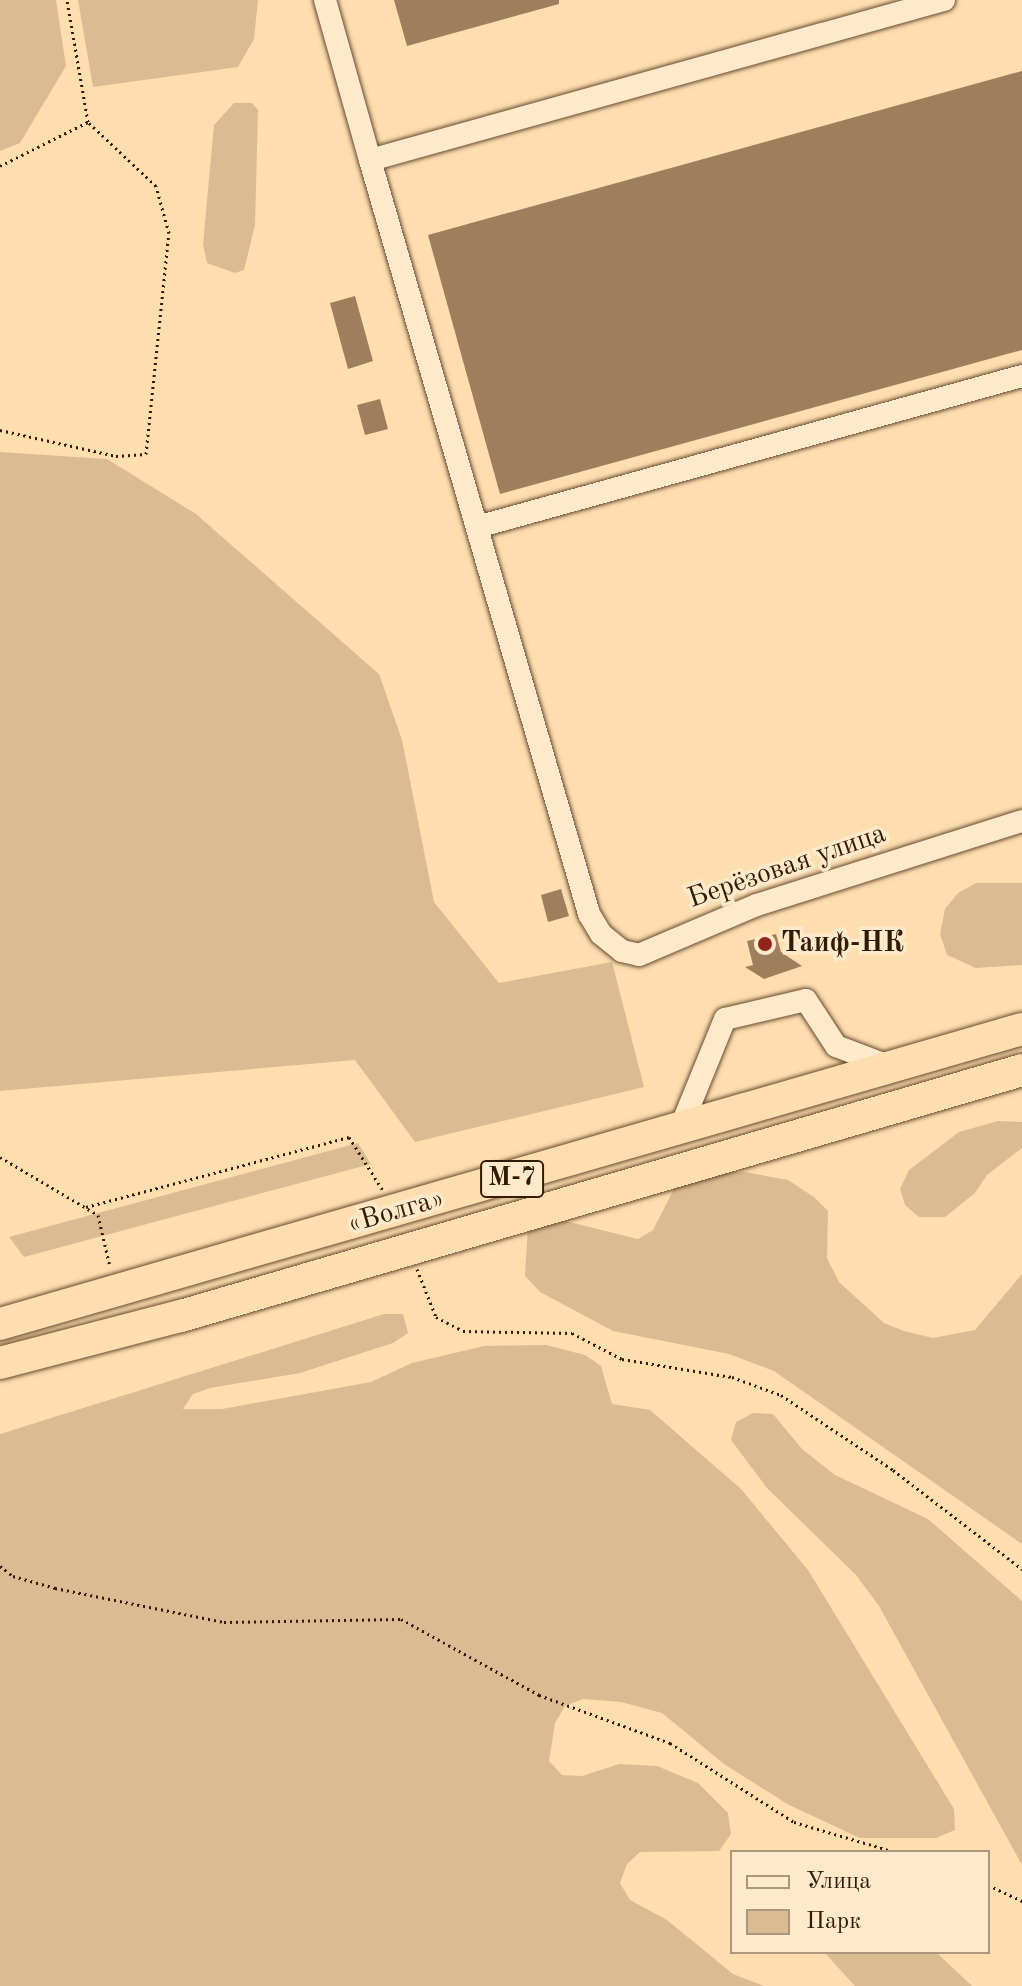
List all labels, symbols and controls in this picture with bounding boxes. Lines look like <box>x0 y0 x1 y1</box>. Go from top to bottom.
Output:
street label: Берёзовая улица <box>683 817 891 917</box>
place label: Таиф-НК <box>781 927 904 961</box>
marker: Таиф-НК <box>756 935 774 953</box>
road number: М-7 <box>480 1157 544 1201</box>
street label: «Волга» <box>344 1182 448 1242</box>
legend <box>730 1850 990 1954</box>
text: Улица <box>806 1870 871 1894</box>
text: Парк <box>806 1910 861 1934</box>

